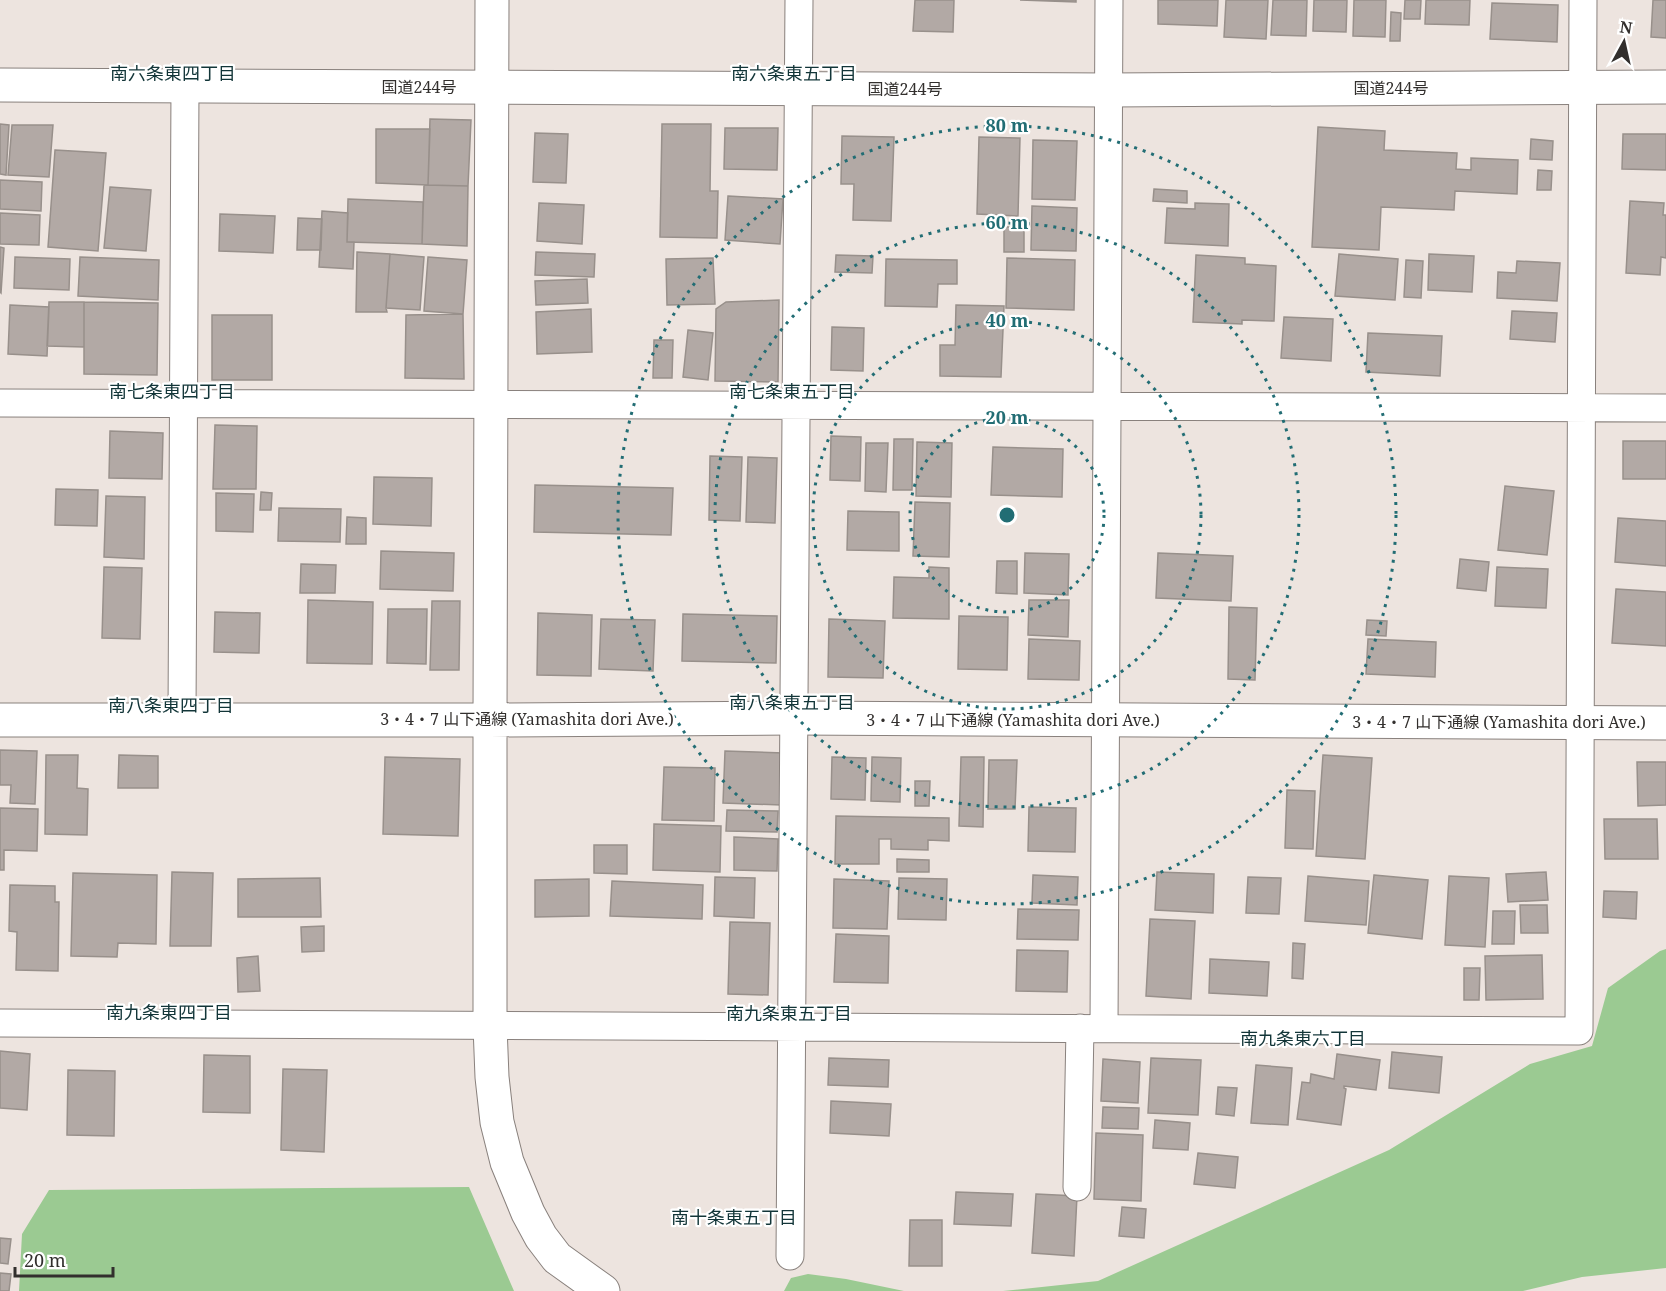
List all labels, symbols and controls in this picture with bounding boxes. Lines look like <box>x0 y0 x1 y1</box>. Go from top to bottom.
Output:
north arrow <box>1594 12 1654 72</box>
text: N <box>1618 15 1634 39</box>
district label: 南六条東四丁目 <box>110 61 236 85</box>
district label: 南六条東五丁目 <box>731 61 857 85</box>
street label: 国道244号 <box>382 76 456 98</box>
street label: 国道244号 <box>1354 77 1428 99</box>
street label: 国道244号 <box>868 78 942 100</box>
text: 80 m <box>986 113 1029 137</box>
text: 60 m <box>986 210 1029 234</box>
text: 40 m <box>986 308 1029 332</box>
district label: 南七条東四丁目 <box>109 379 235 403</box>
district label: 南七条東五丁目 <box>729 379 855 403</box>
text: 20 m <box>986 405 1029 429</box>
centre of rings <box>997 505 1017 525</box>
district label: 南八条東五丁目 <box>729 690 855 714</box>
district label: 南八条東四丁目 <box>108 693 234 717</box>
street label: 3・4・7 山下通線 (Yamashita dori Ave.) <box>380 708 674 730</box>
street label: 3・4・7 山下通線 (Yamashita dori Ave.) <box>866 709 1160 731</box>
street label: 3・4・7 山下通線 (Yamashita dori Ave.) <box>1352 711 1646 733</box>
district label: 南九条東四丁目 <box>106 1000 232 1024</box>
district label: 南九条東五丁目 <box>726 1001 852 1025</box>
district label: 南九条東六丁目 <box>1240 1026 1366 1050</box>
district label: 南十条東五丁目 <box>671 1205 797 1229</box>
scale bar <box>15 1240 112 1278</box>
text: 20 m <box>24 1248 66 1272</box>

